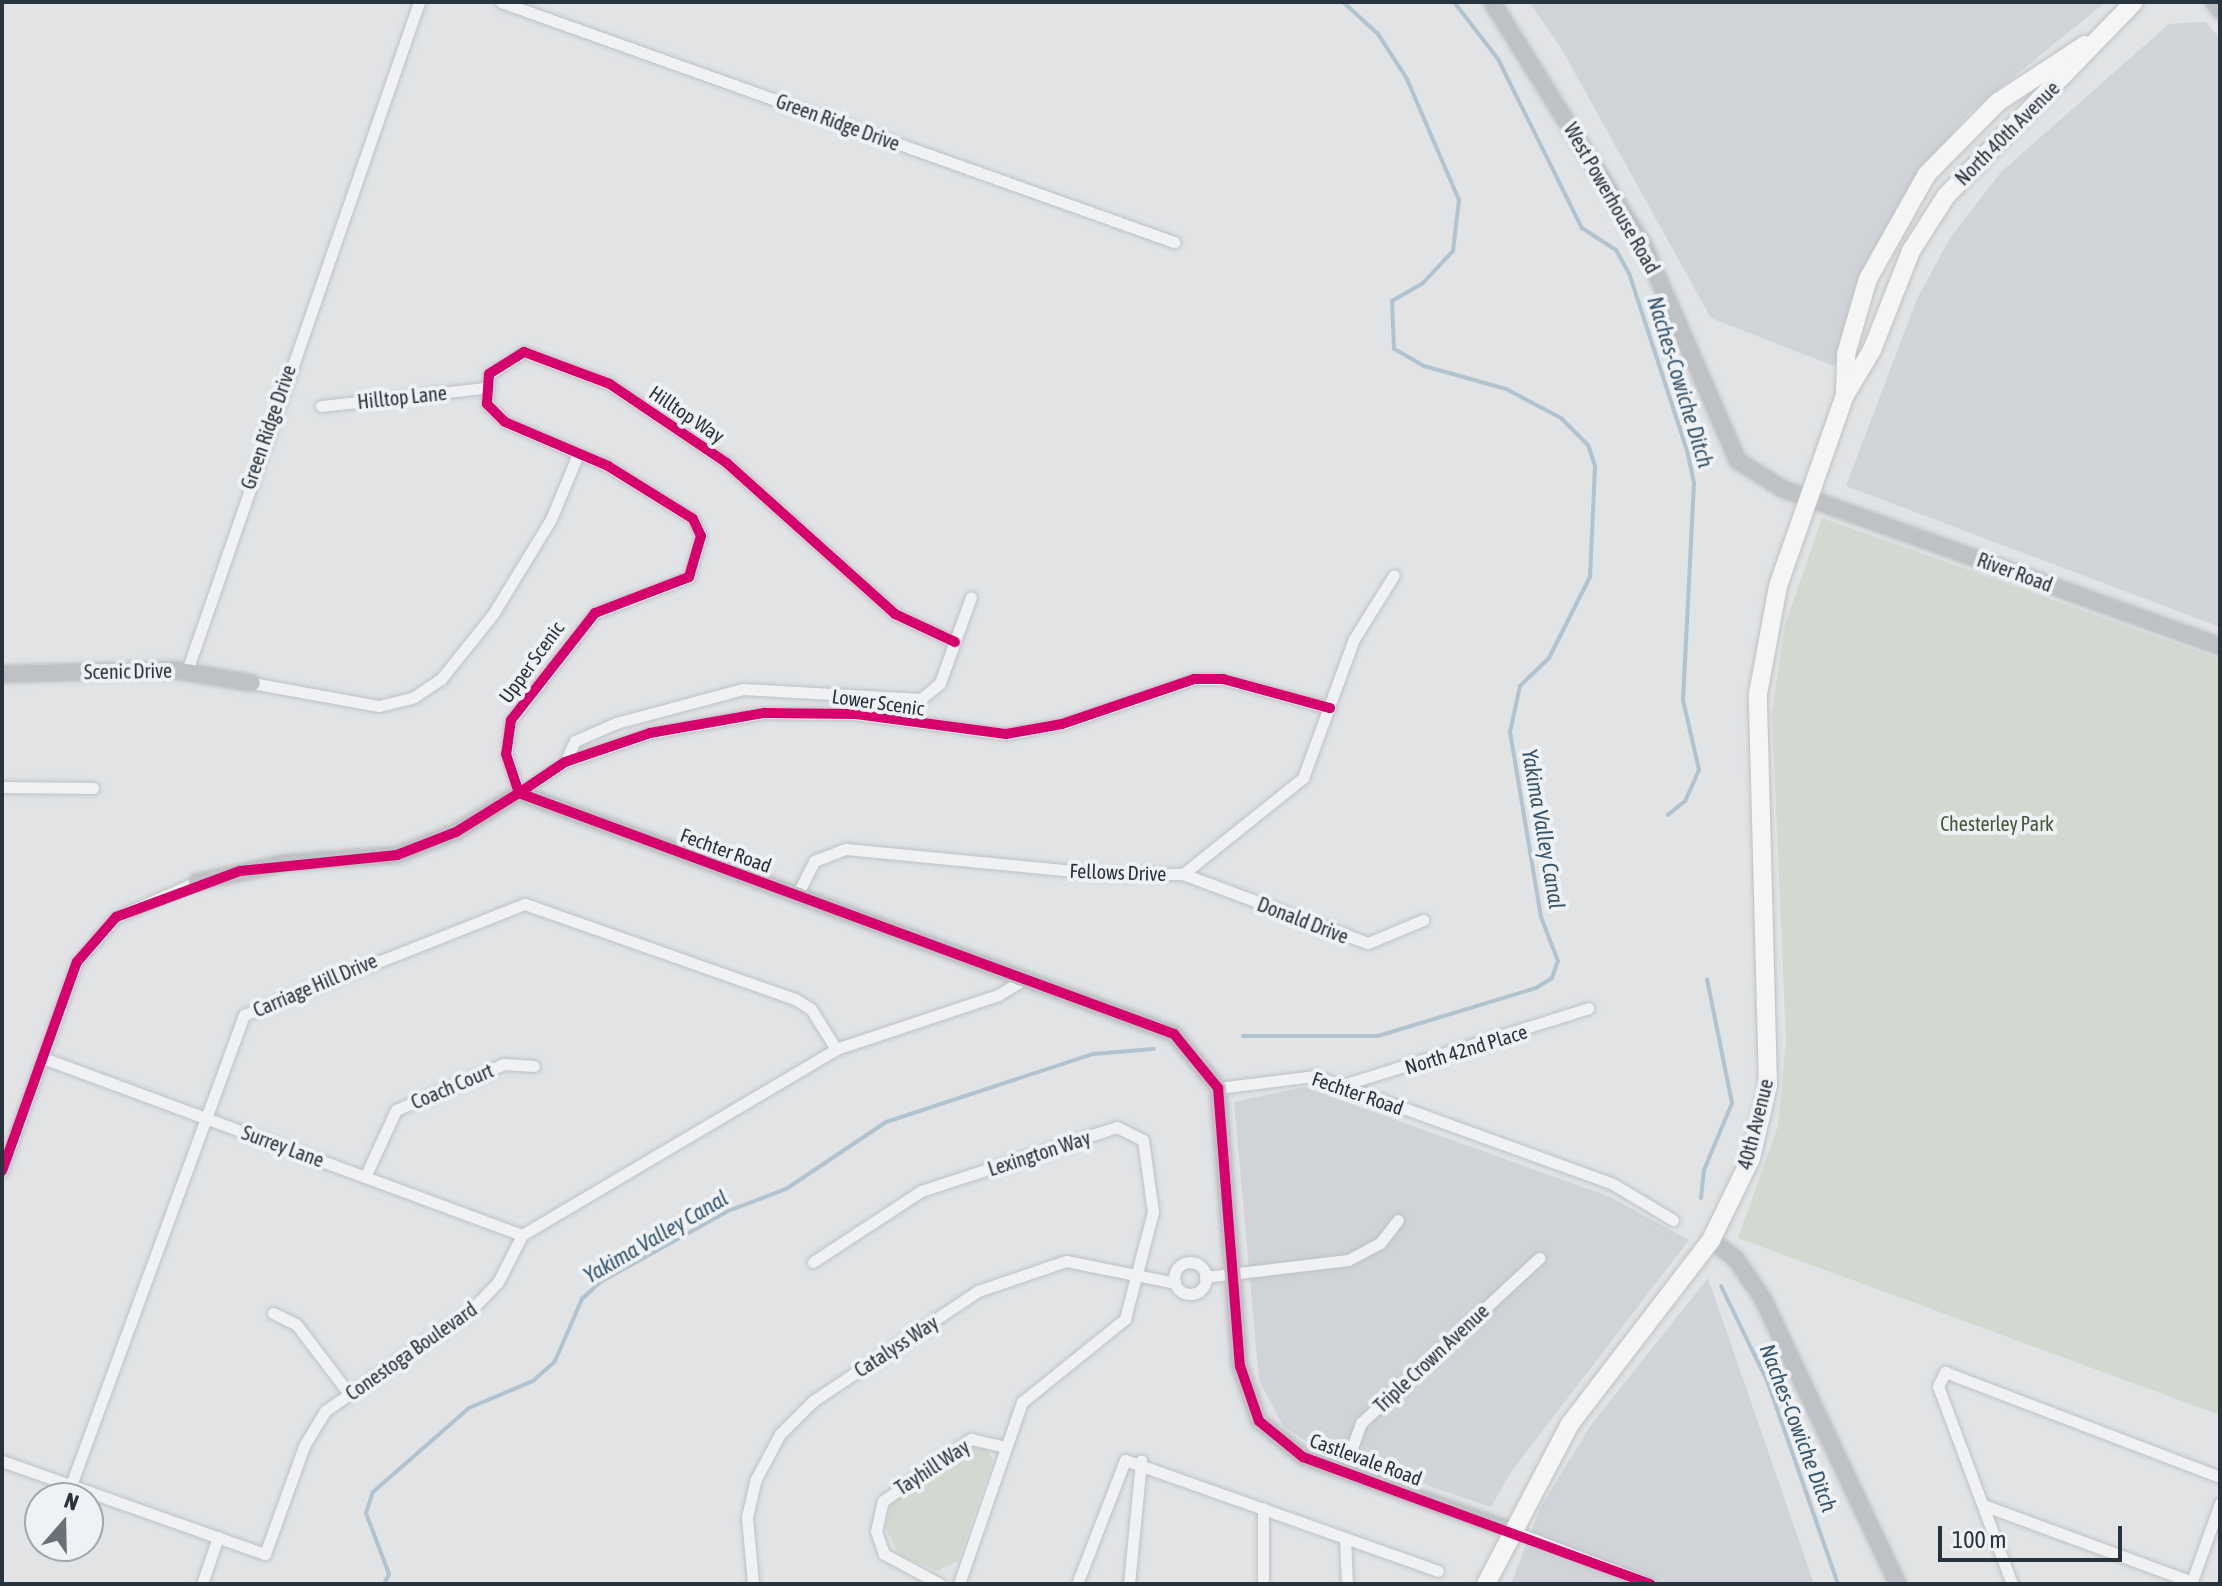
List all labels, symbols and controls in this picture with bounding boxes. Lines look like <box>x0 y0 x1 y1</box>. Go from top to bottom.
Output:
street label: North 40th Avenue <box>1950 76 2064 190</box>
street label: Green Ridge Drive <box>773 89 903 155</box>
street label: West Powerhouse Road <box>1559 118 1665 278</box>
water label: Naches-Cowiche Ditch <box>1641 293 1719 471</box>
street label: Green Ridge Drive <box>236 362 300 492</box>
street label: Hilltop Lane <box>356 380 448 414</box>
street label: Hilltop Way <box>645 380 729 448</box>
street label: River Road <box>1974 547 2056 597</box>
street label: Upper Scenic <box>493 616 569 708</box>
street label: Scenic Drive <box>84 658 172 684</box>
street label: Lower Scenic <box>830 684 926 720</box>
water label: Yakima Valley Canal <box>1516 747 1570 911</box>
park label: Chesterley Park <box>1940 811 2054 835</box>
street label: Fechter Road <box>677 822 775 878</box>
street label: Fellows Drive <box>1069 858 1167 886</box>
street label: Donald Drive <box>1254 892 1352 948</box>
street label: Carriage Hill Drive <box>249 948 381 1022</box>
street label: North 42nd Place <box>1402 1019 1530 1079</box>
street label: Coach Court <box>407 1058 497 1114</box>
street label: Fechter Road <box>1309 1066 1407 1120</box>
street label: 40th Avenue <box>1732 1076 1778 1172</box>
street label: Surrey Lane <box>239 1120 327 1172</box>
street label: Lexington Way <box>985 1125 1093 1181</box>
water label: Yakima Valley Canal <box>579 1185 733 1289</box>
street label: Conestoga Boulevard <box>341 1297 481 1405</box>
street label: Triple Crown Avenue <box>1369 1299 1493 1417</box>
street label: Catalyss Way <box>850 1310 942 1382</box>
water label: Naches-Cowiche Ditch <box>1754 1340 1842 1516</box>
street label: Castlevale Road <box>1307 1428 1425 1490</box>
street label: Tayhill Way <box>890 1434 974 1500</box>
north arrow <box>24 1482 104 1562</box>
text: N <box>61 1487 82 1516</box>
scale bar <box>1942 1510 2126 1560</box>
text: 100 m <box>1952 1526 2006 1553</box>

